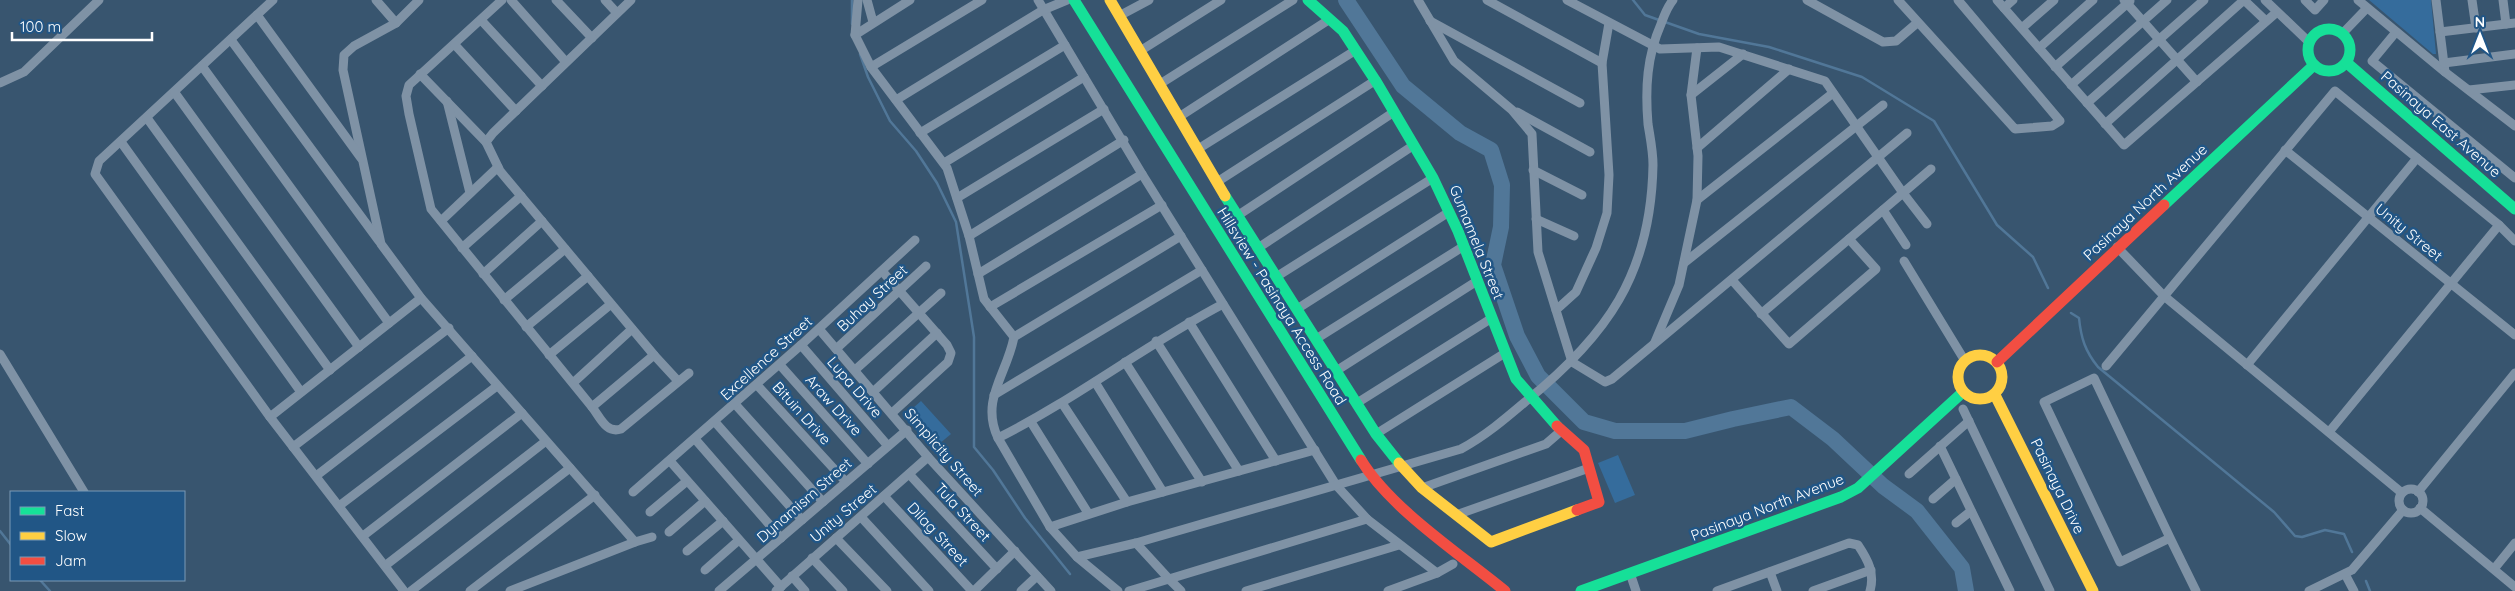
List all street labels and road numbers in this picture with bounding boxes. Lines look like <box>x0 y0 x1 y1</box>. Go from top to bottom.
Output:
street label: Pasinaya East Avenue <box>2377 67 2505 181</box>
street label: Pasinaya North Avenue <box>2079 140 2211 264</box>
street label: Gumamela Street <box>1445 182 1509 302</box>
street label: Unity Street <box>2371 199 2447 265</box>
street label: Hillsview - Pasinaya Access Road <box>1213 204 1351 408</box>
street label: Buhay Street <box>833 261 911 335</box>
street label: Excellence Street <box>716 312 816 404</box>
street label: Lupa Drive <box>823 353 887 421</box>
street label: Araw Drive <box>802 370 866 440</box>
street label: Bituin Drive <box>769 377 835 449</box>
street label: Simplicity Street <box>901 404 987 500</box>
street label: Pasinaya Drive <box>2027 435 2089 537</box>
street label: Dynamism Street <box>753 454 855 546</box>
street label: Pasinaya North Avenue <box>1688 469 1846 545</box>
street label: Tula Street <box>931 479 995 545</box>
street label: Unity Street <box>806 480 880 546</box>
street label: Dilag Street <box>903 498 973 570</box>

